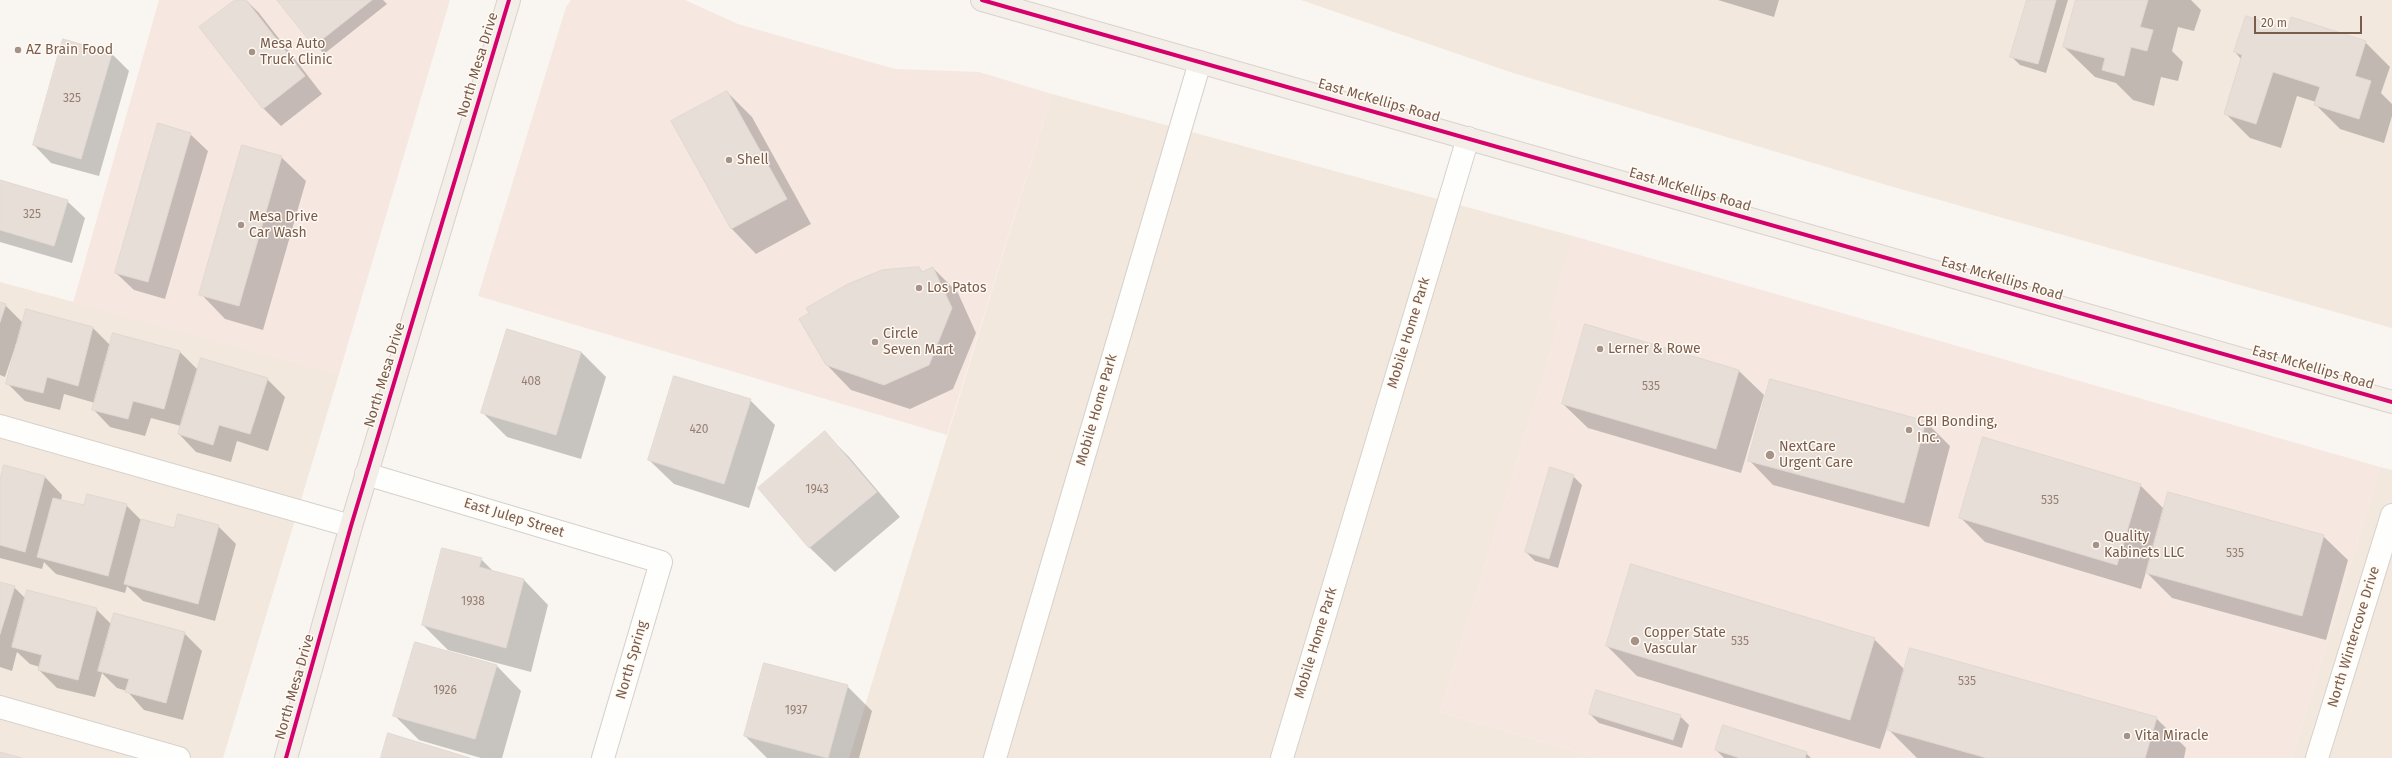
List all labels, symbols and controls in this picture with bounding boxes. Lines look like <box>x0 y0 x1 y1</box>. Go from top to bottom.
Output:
scale bar <box>2256 8 2364 34</box>
street label: North Mesa Drive <box>454 10 502 120</box>
text: 20 m <box>2261 16 2287 30</box>
place label: Mesa Auto Truck Clinic <box>260 36 333 68</box>
place label: AZ Brain Food <box>26 42 113 58</box>
marker: AZ Brain Food <box>13 45 23 55</box>
marker: Mesa Auto Truck Clinic <box>247 47 257 57</box>
street label: East McKellips Road <box>1316 76 1442 126</box>
house number: 325 <box>63 92 81 106</box>
place label: Shell <box>737 152 769 168</box>
marker: Shell <box>724 155 734 165</box>
street label: East McKellips Road <box>1627 165 1753 215</box>
house number: 325 <box>23 208 41 222</box>
place label: Mesa Drive Car Wash <box>249 209 318 242</box>
marker: Mesa Drive Car Wash <box>236 220 246 230</box>
street label: East McKellips Road <box>1939 254 2065 304</box>
street label: Mobile Home Park <box>1384 275 1434 391</box>
place label: Los Patos <box>927 280 987 296</box>
marker: Los Patos <box>914 283 924 293</box>
street label: North Mesa Drive <box>361 320 409 430</box>
place label: Circle Seven Mart <box>883 326 954 358</box>
marker: Circle Seven Mart <box>870 337 880 347</box>
place label: Lerner & Rowe <box>1608 341 1701 357</box>
street label: East McKellips Road <box>2250 343 2376 393</box>
marker: Lerner & Rowe <box>1595 344 1605 354</box>
street label: Mobile Home Park <box>1073 352 1121 468</box>
house number: 408 <box>521 375 541 389</box>
house number: 535 <box>1642 380 1660 394</box>
place label: CBI Bonding, Inc. <box>1917 414 1997 446</box>
house number: 420 <box>690 423 708 437</box>
marker: CBI Bonding, Inc. <box>1904 425 1914 435</box>
place label: NextCare Urgent Care <box>1779 439 1853 472</box>
marker: NextCare Urgent Care <box>1764 449 1776 461</box>
house number: 1943 <box>805 483 829 497</box>
house number: 535 <box>2041 494 2059 508</box>
street label: East Julep Street <box>462 495 566 541</box>
place label: Quality Kabinets LLC <box>2104 529 2184 562</box>
marker: Quality Kabinets LLC <box>2091 540 2101 550</box>
house number: 535 <box>2226 547 2244 561</box>
street label: North Wintercove Drive <box>2325 564 2383 710</box>
street label: Mobile Home Park <box>1291 585 1341 701</box>
house number: 1938 <box>461 595 485 609</box>
street label: North Spring <box>613 619 651 701</box>
place label: Copper State Vascular <box>1644 625 1726 658</box>
street label: North Mesa Drive <box>272 632 318 742</box>
marker: Copper State Vascular <box>1629 635 1641 647</box>
house number: 535 <box>1731 635 1749 649</box>
house number: 535 <box>1958 675 1976 689</box>
house number: 1926 <box>433 684 457 698</box>
house number: 1937 <box>785 704 807 718</box>
place label: Vita Miracle <box>2135 728 2209 744</box>
marker: Vita Miracle <box>2122 731 2132 741</box>

